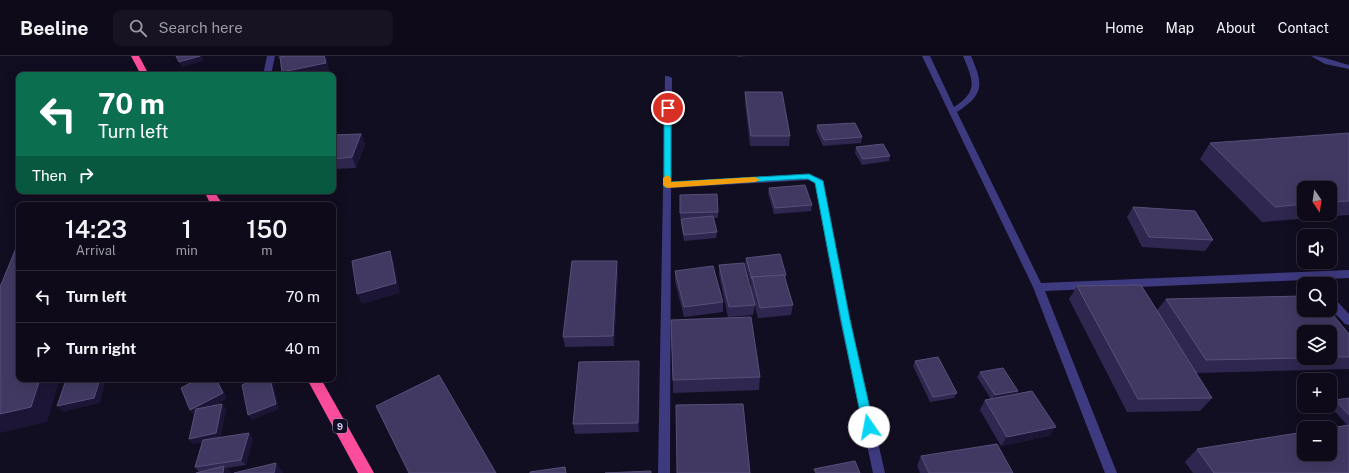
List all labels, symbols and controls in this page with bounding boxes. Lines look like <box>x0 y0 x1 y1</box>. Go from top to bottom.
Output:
search box <box>113 10 393 46</box>
text: Beeline <box>20 17 89 39</box>
icon: search <box>127 17 149 39</box>
text: Search here <box>159 19 243 36</box>
text: Home <box>1105 20 1144 36</box>
text: Map <box>1166 20 1194 36</box>
text: About <box>1216 20 1256 36</box>
text: Contact <box>1278 20 1329 36</box>
text: 70 m <box>98 87 165 120</box>
icon: left <box>32 88 84 140</box>
pin <box>651 91 685 125</box>
icon: arrive <box>657 97 679 119</box>
text: Turn left <box>98 121 168 142</box>
icon: right <box>75 164 97 186</box>
text: Then <box>32 167 67 184</box>
north arrow <box>1297 181 1337 221</box>
map controls <box>1297 181 1337 461</box>
text: 14:23 <box>65 215 127 243</box>
text: 1 <box>182 215 192 243</box>
text: 150 <box>246 215 287 243</box>
button: sound <box>1297 229 1337 269</box>
text: Arrival <box>76 243 116 258</box>
text: min <box>176 243 198 258</box>
text: m <box>261 243 272 258</box>
button: search <box>1297 277 1337 317</box>
icon: left <box>32 286 54 308</box>
text: Turn left <box>66 288 127 305</box>
text: 70 m <box>285 288 320 305</box>
button: layers <box>1297 325 1337 365</box>
icon: right <box>32 338 54 360</box>
text: Turn right <box>66 340 136 357</box>
text: 40 m <box>285 340 320 357</box>
button: + <box>1297 373 1337 413</box>
position arrow <box>848 406 890 448</box>
road number: 9 <box>333 419 347 433</box>
button: − <box>1297 421 1337 461</box>

